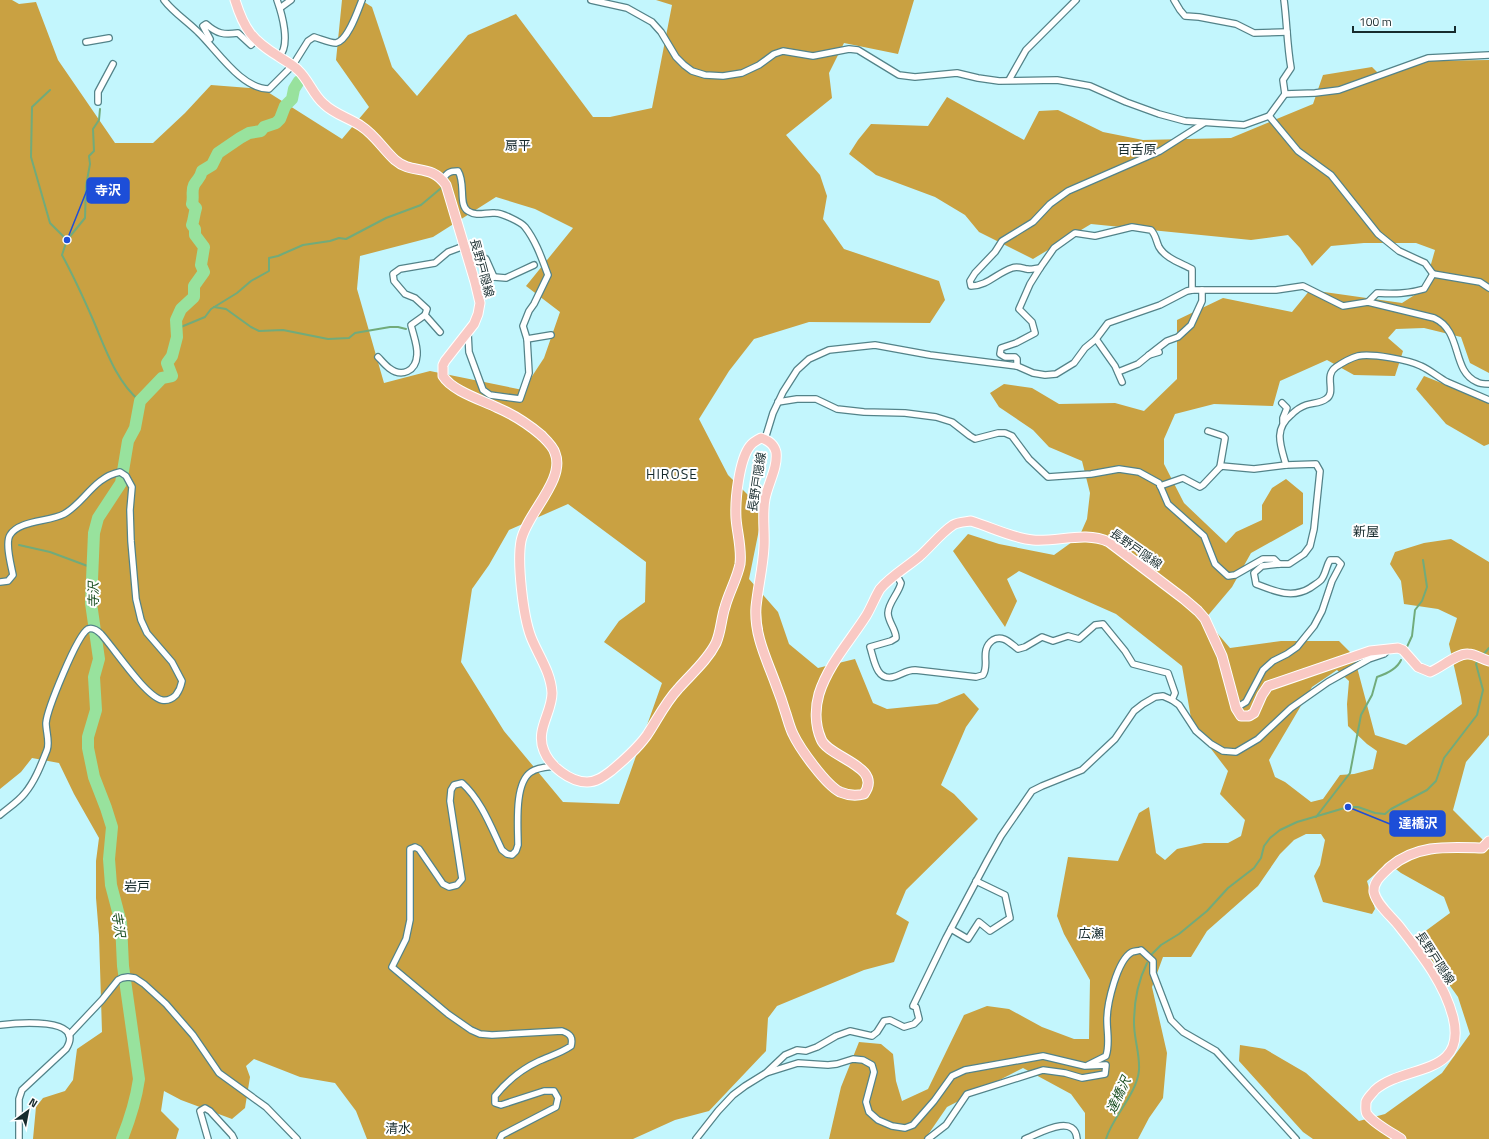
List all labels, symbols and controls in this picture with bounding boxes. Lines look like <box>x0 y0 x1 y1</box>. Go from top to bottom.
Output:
scale bar <box>1353 8 1455 34</box>
text: 100 m <box>1359 12 1392 31</box>
district label: 扇平 <box>505 135 531 155</box>
district label: 百舌原 <box>1117 139 1157 159</box>
callout: 寺沢 <box>87 178 129 203</box>
text: 寺沢 <box>95 180 121 200</box>
street label: 長野戸隠線 <box>466 236 499 299</box>
street label: 長野戸隠線 <box>742 451 771 513</box>
district label: HIROSE <box>646 463 698 484</box>
district label: 新屋 <box>1353 521 1379 541</box>
street label: 長野戸隠線 <box>1106 524 1166 574</box>
water label: 寺沢 <box>83 580 103 608</box>
callout: 達橋沢 <box>1390 811 1445 836</box>
text: 達橋沢 <box>1398 813 1438 833</box>
district label: 岩戸 <box>124 876 150 896</box>
water label: 寺沢 <box>107 910 131 940</box>
district label: 広瀬 <box>1078 923 1104 943</box>
street label: 長野戸隠線 <box>1411 927 1460 988</box>
water label: 達橋沢 <box>1101 1071 1136 1117</box>
north arrow <box>8 1091 48 1131</box>
text: N <box>26 1094 41 1111</box>
district label: 清水 <box>385 1118 411 1138</box>

